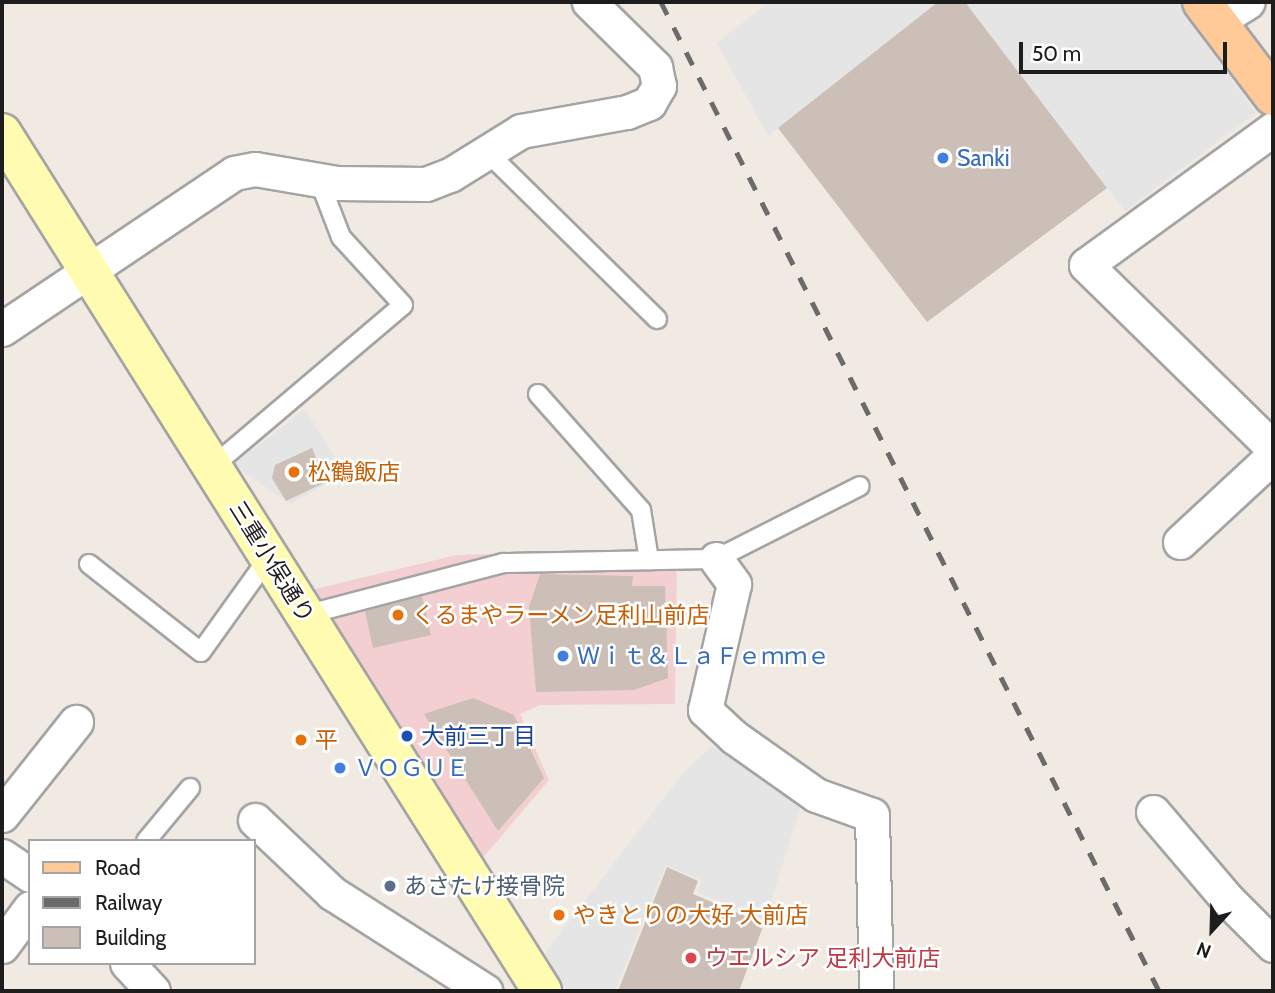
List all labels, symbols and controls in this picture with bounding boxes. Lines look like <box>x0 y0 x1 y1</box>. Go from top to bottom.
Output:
scale bar <box>1023 28 1231 72</box>
text: 50 m <box>1032 41 1081 66</box>
place label: Sanki <box>957 144 1010 172</box>
marker: Sanki <box>935 150 951 166</box>
place label: 松鶴飯店 <box>308 458 400 486</box>
marker: 松鶴飯店 <box>286 464 302 480</box>
street label: 三重小俣通り <box>224 496 320 628</box>
place label: くるまやラーメン足利山前店 <box>412 601 711 629</box>
marker: くるまやラーメン足利山前店 <box>390 607 406 623</box>
place label: Ｗｉｔ＆ＬａＦｅｍｍｅ <box>577 642 830 670</box>
marker: Ｗｉｔ＆ＬａＦｅｍｍｅ <box>555 648 571 664</box>
place label: 大前三丁目 <box>421 722 536 750</box>
place label: 平 <box>315 726 338 754</box>
marker: 大前三丁目 <box>399 728 415 744</box>
marker: 平 <box>293 732 309 748</box>
place label: ＶＯＧＵＥ <box>354 754 469 782</box>
marker: ＶＯＧＵＥ <box>332 760 348 776</box>
legend <box>28 839 256 965</box>
text: Road <box>95 855 141 880</box>
place label: あさたけ接骨院 <box>404 872 565 900</box>
marker: あさたけ接骨院 <box>382 878 398 894</box>
text: Railway <box>95 890 162 915</box>
north arrow <box>1177 895 1247 965</box>
place label: やきとりの大好 大前店 <box>573 901 808 929</box>
marker: やきとりの大好 大前店 <box>551 907 567 923</box>
text: Building <box>95 925 166 950</box>
text: N <box>1193 937 1214 963</box>
place label: ウエルシア 足利大前店 <box>705 944 940 972</box>
marker: ウエルシア 足利大前店 <box>683 950 699 966</box>

